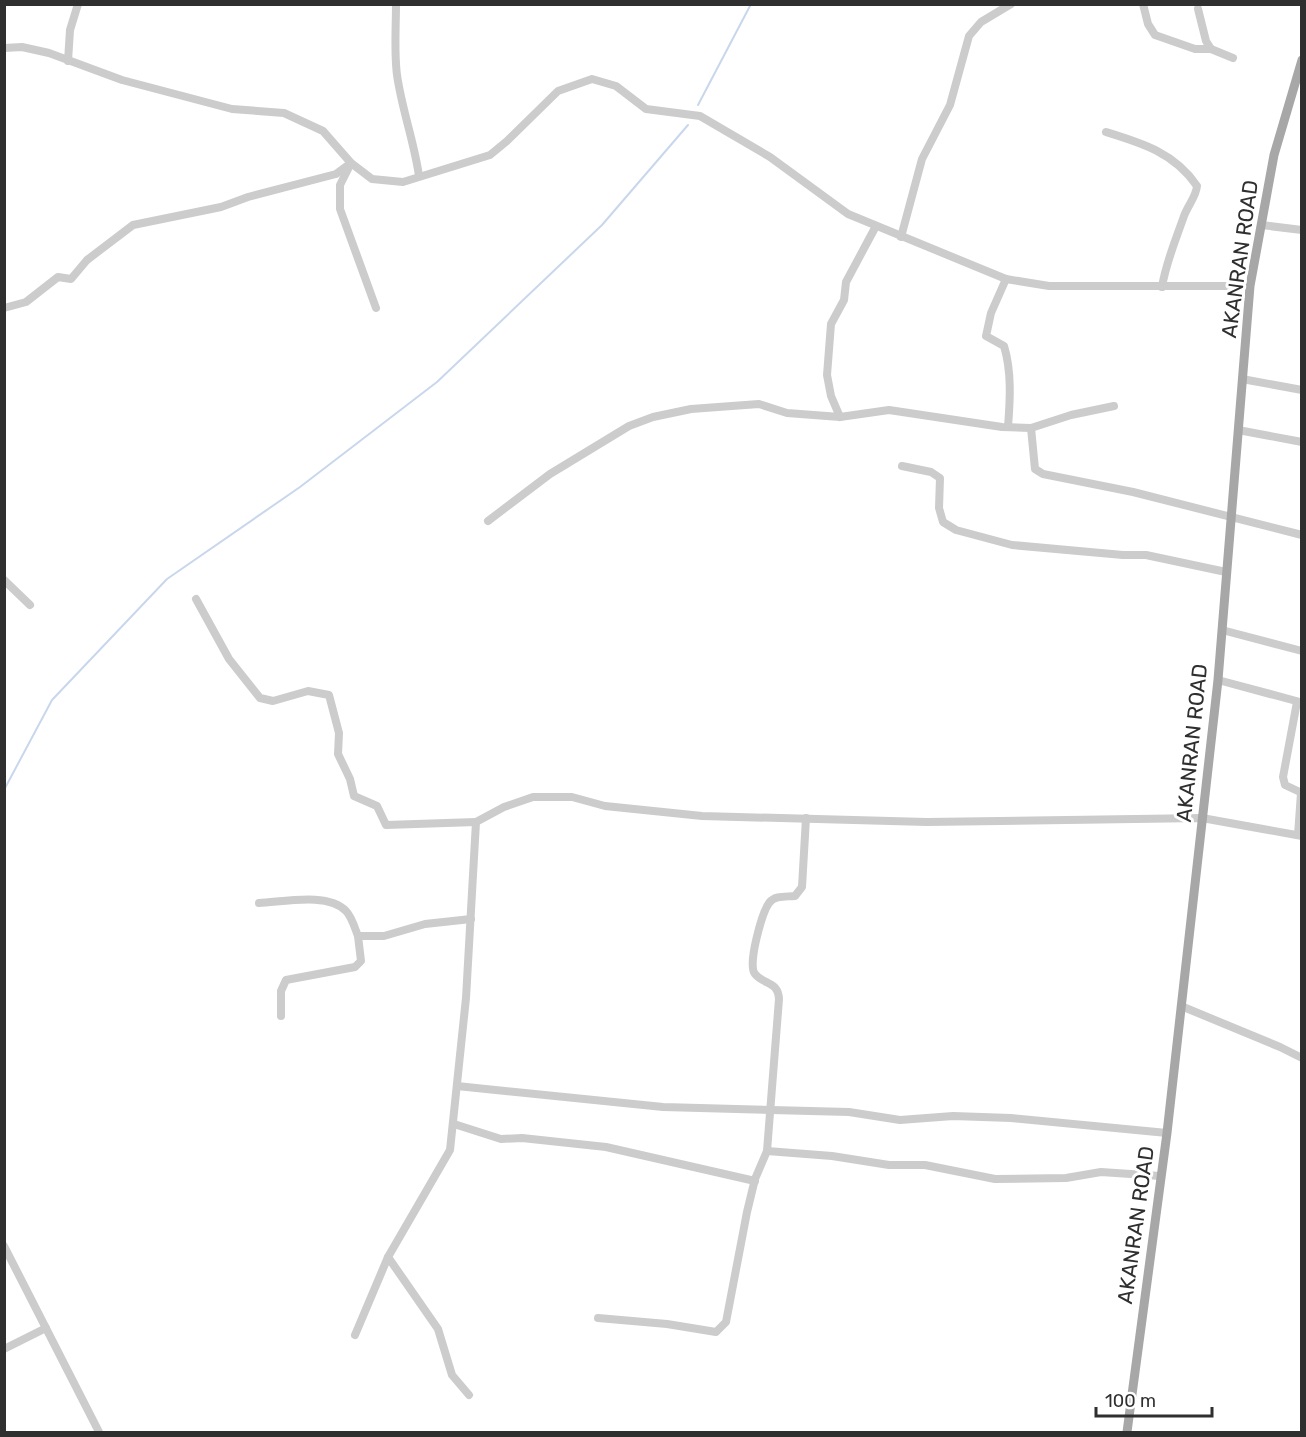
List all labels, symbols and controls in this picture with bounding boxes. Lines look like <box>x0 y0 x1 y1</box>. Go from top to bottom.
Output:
street label: AKANRAN ROAD <box>1216 178 1263 339</box>
street label: AKANRAN ROAD <box>1171 663 1212 823</box>
street label: AKANRAN ROAD <box>1112 1144 1159 1305</box>
scale bar <box>1096 1380 1212 1418</box>
text: 100 m <box>1105 1390 1156 1412</box>

